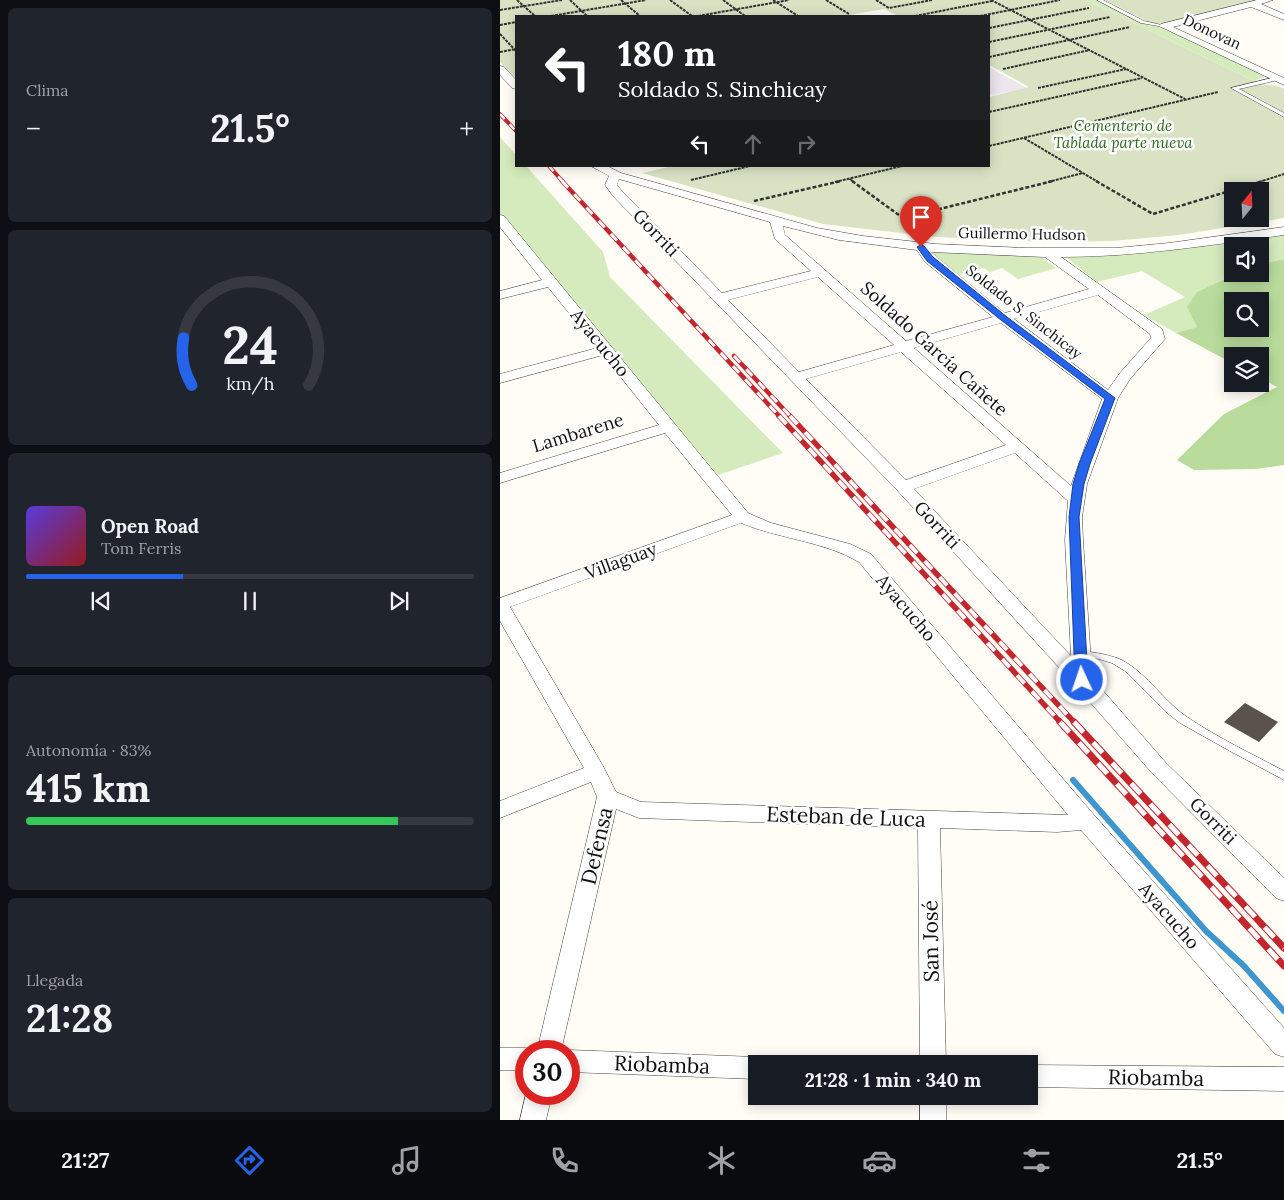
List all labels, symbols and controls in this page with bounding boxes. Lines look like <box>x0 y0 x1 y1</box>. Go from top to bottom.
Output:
street label: Donovan <box>1180 10 1244 53</box>
text: 180 m <box>618 31 716 76</box>
icon: left <box>535 35 600 100</box>
text: Soldado S. Sinchicay <box>618 75 827 103</box>
text: Clima <box>26 80 69 100</box>
text: 21.5° <box>210 104 290 152</box>
text: − <box>26 111 41 147</box>
text: + <box>459 111 474 147</box>
park label: Cementerio de Tablada parte nueva <box>1053 116 1193 152</box>
icon: left <box>686 130 714 158</box>
icon: ahead <box>739 130 767 158</box>
icon: right <box>792 130 820 158</box>
north arrow <box>1224 182 1269 228</box>
map controls <box>1224 182 1269 392</box>
pin <box>900 196 942 247</box>
icon: arrive <box>907 203 935 231</box>
street label: Gorriti <box>628 204 684 261</box>
street label: Guillermo Hudson <box>958 223 1086 244</box>
button: sound <box>1224 237 1269 282</box>
street label: Soldado S. Sinchicay <box>962 260 1086 363</box>
street label: Soldado García Cañete <box>856 276 1013 421</box>
button: search <box>1224 292 1269 337</box>
street label: Ayacucho <box>565 303 635 381</box>
text: 24 <box>222 312 278 378</box>
button: layers <box>1224 347 1269 392</box>
text: km/h <box>226 372 274 395</box>
street label: Lambarene <box>530 408 626 457</box>
street label: Gorriti <box>909 496 965 553</box>
text: Open Road <box>101 514 199 538</box>
street label: Villaguay <box>581 537 660 584</box>
text: Tom Ferris <box>101 538 181 558</box>
street label: Ayacucho <box>871 568 941 646</box>
icon: previous <box>87 587 115 615</box>
icon: pause <box>236 587 264 615</box>
icon: next <box>385 587 413 615</box>
position arrow <box>1055 653 1107 705</box>
text: Autonomía · 83% <box>26 740 152 760</box>
text: 415 km <box>26 764 150 812</box>
street label: Gorriti <box>1185 792 1242 849</box>
street label: Esteban de Luca <box>766 800 926 833</box>
street label: Defensa <box>575 804 619 887</box>
street label: Ayacucho <box>1133 877 1205 954</box>
street label: San José <box>916 900 945 982</box>
text: Llegada <box>26 970 83 990</box>
text: 21:28 <box>26 994 113 1042</box>
speed limit sign: 30 <box>515 1040 580 1105</box>
street label: Riobamba <box>613 1049 711 1080</box>
street label: Riobamba <box>1108 1063 1205 1092</box>
text: 21:28 · 1 min · 340 m <box>805 1068 981 1092</box>
icon: directions <box>232 1143 267 1178</box>
icon: music <box>389 1143 424 1178</box>
icon: phone <box>547 1143 582 1178</box>
icon: climate <box>704 1143 739 1178</box>
icon: car <box>862 1143 897 1178</box>
icon: filters <box>1019 1143 1054 1178</box>
text: 21:27 <box>61 1146 109 1174</box>
text: 21.5° <box>1177 1146 1223 1174</box>

